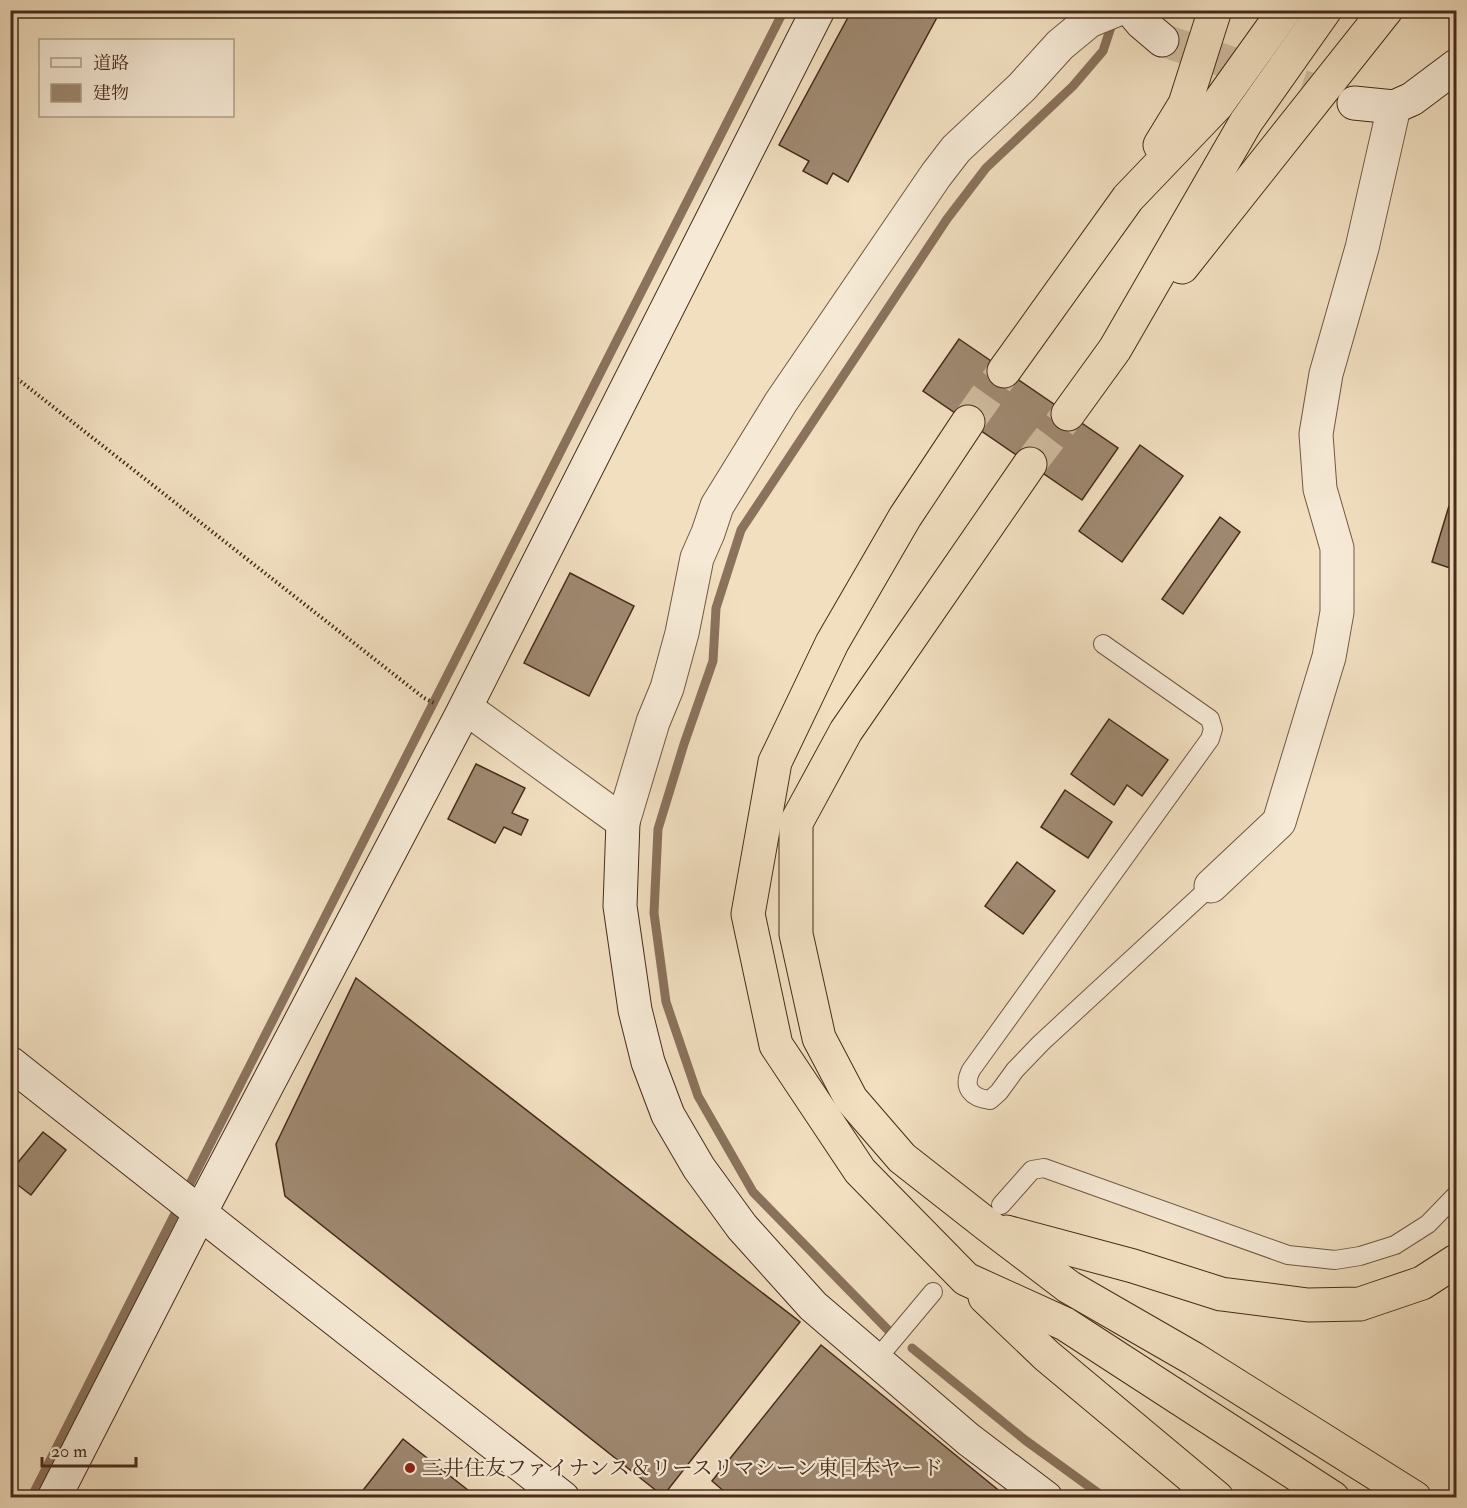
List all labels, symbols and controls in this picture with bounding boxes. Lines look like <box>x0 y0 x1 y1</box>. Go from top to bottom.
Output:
legend <box>39 39 234 117</box>
text: 道路 <box>93 52 129 75</box>
text: 建物 <box>93 82 129 105</box>
scale bar <box>42 1430 136 1468</box>
text: 20 m <box>51 1440 87 1463</box>
place label: 三井住友ファイナンス＆リースリマシーン東日本ヤード <box>422 1455 943 1482</box>
marker: 三井住友ファイナンス＆リースリマシーン東日本ヤード <box>403 1461 417 1475</box>

